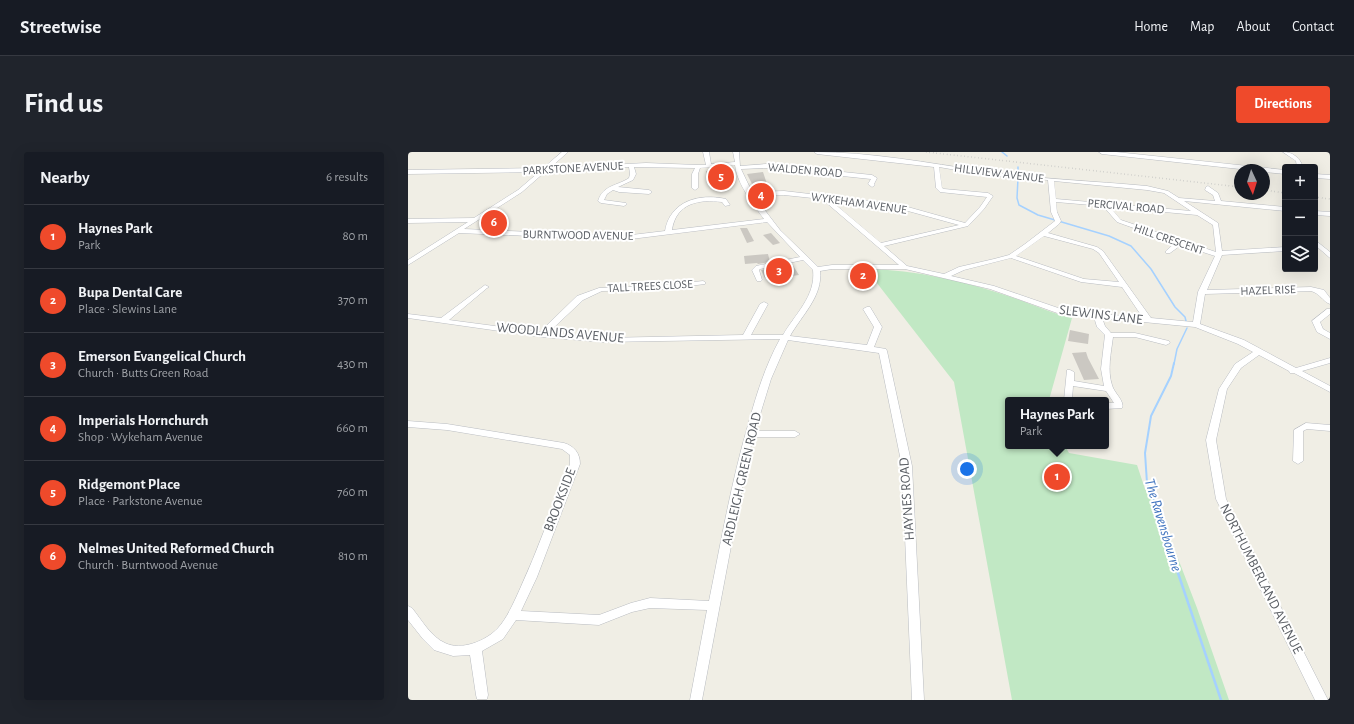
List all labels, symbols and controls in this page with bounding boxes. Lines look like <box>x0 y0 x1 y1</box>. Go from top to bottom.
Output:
text: Streetwise <box>20 18 101 37</box>
text: Home <box>1134 20 1168 34</box>
text: Map <box>1190 20 1214 34</box>
text: About <box>1236 20 1270 34</box>
text: Contact <box>1292 20 1334 34</box>
button: Directions <box>1236 86 1330 123</box>
text: Find us <box>24 90 103 118</box>
street label: PARKSTONE AVENUE <box>522 159 624 177</box>
street label: WALDEN ROAD <box>767 161 843 179</box>
pin: 5 <box>708 162 734 192</box>
street label: HILLVIEW AVENUE <box>954 162 1045 184</box>
north arrow <box>1234 164 1270 200</box>
map controls <box>1282 164 1318 272</box>
button: + <box>1282 164 1318 200</box>
text: Nearby <box>40 169 90 186</box>
text: 6 results <box>326 171 368 184</box>
pin: 4 <box>748 181 774 211</box>
street label: WYKEHAM AVENUE <box>810 190 908 216</box>
street label: PERCIVAL ROAD <box>1087 197 1165 215</box>
button: − <box>1282 200 1318 236</box>
pin: 6 <box>481 208 507 238</box>
text: Haynes Park <box>78 221 153 236</box>
street label: HILL CRESCENT <box>1132 221 1206 257</box>
street label: BURNTWOOD AVENUE <box>523 228 634 242</box>
text: 1 <box>51 230 55 243</box>
text: 80 m <box>342 230 368 243</box>
button: layers <box>1282 236 1318 272</box>
text: Park <box>78 239 100 252</box>
pin: 3 <box>766 256 792 286</box>
pin: 2 <box>850 261 876 291</box>
street label: TALL TREES CLOSE <box>607 278 693 294</box>
street label: HAZEL RISE <box>1240 283 1296 297</box>
text: Bupa Dental Care <box>78 285 182 300</box>
text: 2 <box>50 294 56 307</box>
text: 370 m <box>338 294 368 307</box>
text: Place · Slewins Lane <box>78 303 177 316</box>
street label: SLEWINS LANE <box>1058 303 1144 327</box>
street label: WOODLANDS AVENUE <box>496 320 625 346</box>
text: Emerson Evangelical Church <box>78 349 246 364</box>
text: 3 <box>50 358 56 371</box>
text: 430 m <box>337 358 368 371</box>
text: Church · Butts Green Road <box>78 367 209 380</box>
popup <box>1005 397 1109 449</box>
text: Haynes Park <box>1020 407 1094 422</box>
street label: ARDLEIGH GREEN ROAD <box>720 411 764 547</box>
text: Imperials Hornchurch <box>78 413 209 428</box>
text: 4 <box>50 422 56 435</box>
text: 660 m <box>336 422 368 435</box>
text: Park <box>1020 425 1042 438</box>
text: Shop · Wykeham Avenue <box>78 431 203 444</box>
street label: HAYNES ROAD <box>897 457 917 541</box>
your location <box>957 459 977 479</box>
pin: 1 <box>1044 462 1070 492</box>
street label: BROOKSIDE <box>542 466 579 534</box>
text: Ridgemont Place <box>78 477 180 492</box>
water label: The Ravensbourne <box>1142 477 1184 574</box>
text: 5 <box>50 486 56 499</box>
text: 760 m <box>337 486 368 499</box>
text: Place · Parkstone Avenue <box>78 495 202 508</box>
street label: NORTHUMBERLAND AVENUE <box>1217 502 1305 656</box>
text: Nelmes United Reformed Church <box>78 541 274 556</box>
text: 6 <box>50 550 56 563</box>
text: 810 m <box>338 550 368 563</box>
text: Church · Burntwood Avenue <box>78 559 218 572</box>

